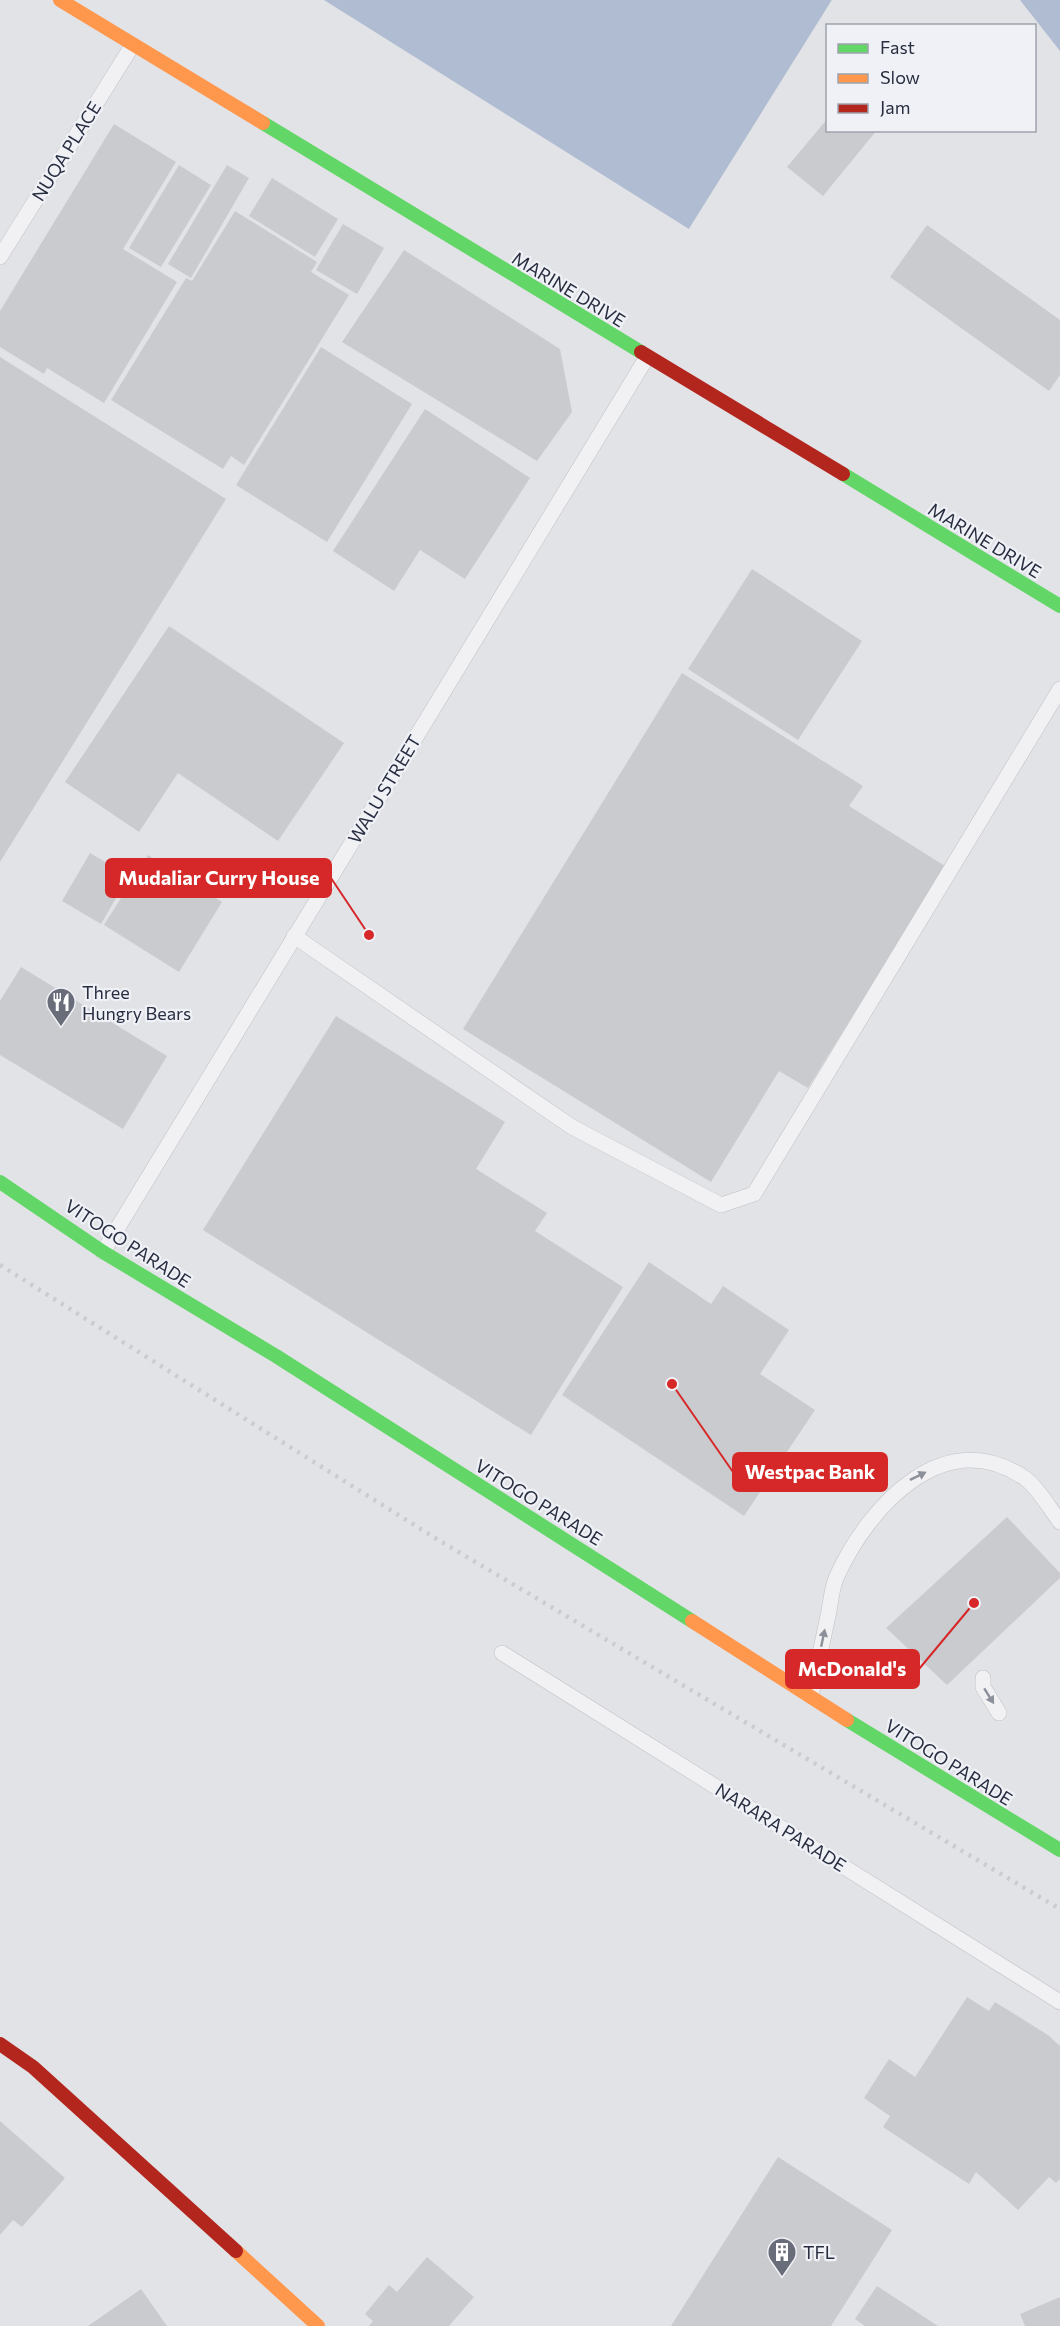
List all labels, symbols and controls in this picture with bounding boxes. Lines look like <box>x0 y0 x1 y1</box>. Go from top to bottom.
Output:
legend <box>826 24 1036 132</box>
text: Fast <box>880 36 915 58</box>
text: Slow <box>880 66 920 88</box>
text: Jam <box>880 96 910 118</box>
street label: NUQA PLACE <box>27 97 105 205</box>
street label: MARINE DRIVE <box>509 247 629 331</box>
street label: MARINE DRIVE <box>925 498 1045 582</box>
street label: WALU STREET <box>343 731 425 847</box>
callout: Mudaliar Curry House <box>106 859 331 897</box>
text: Mudaliar Curry House <box>118 865 320 889</box>
place label: Three Hungry Bears <box>82 981 191 1024</box>
restaurant icon: Three Hungry Bears <box>45 986 77 1028</box>
street label: VITOGO PARADE <box>61 1194 195 1292</box>
callout: Westpac Bank <box>733 1453 887 1491</box>
street label: VITOGO PARADE <box>471 1454 607 1550</box>
text: Westpac Bank <box>745 1459 876 1483</box>
one-way arrow <box>910 1471 927 1480</box>
one-way arrow <box>819 1629 828 1648</box>
callout: McDonald's <box>786 1650 919 1688</box>
text: McDonald's <box>798 1656 906 1680</box>
one-way arrow <box>983 1688 994 1704</box>
street label: VITOGO PARADE <box>881 1714 1017 1810</box>
street label: NARARA PARADE <box>712 1778 850 1876</box>
building icon: TFL <box>766 2236 798 2278</box>
place label: TFL <box>803 2241 835 2263</box>

